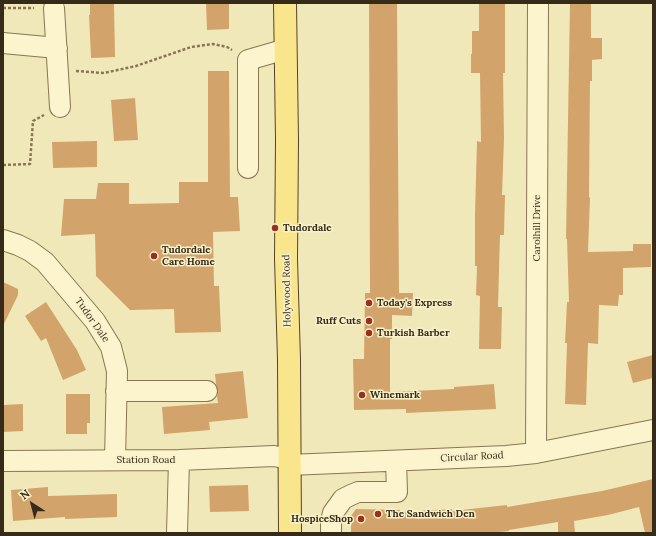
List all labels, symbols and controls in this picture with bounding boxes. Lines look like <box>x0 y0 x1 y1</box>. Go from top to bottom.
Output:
street label: Carolhill Drive <box>531 195 543 261</box>
place label: Tudordale <box>283 222 332 234</box>
marker: Tudordale <box>270 223 280 233</box>
place label: Tudordale Care Home <box>162 244 215 268</box>
marker: Tudordale Care Home <box>149 251 159 261</box>
street label: Holywood Road <box>280 255 294 327</box>
street label: Tudor Dale <box>72 295 112 345</box>
place label: Today's Express <box>377 297 452 309</box>
marker: Today's Express <box>364 298 374 308</box>
place label: Ruff Cuts <box>316 315 361 327</box>
marker: Ruff Cuts <box>364 316 374 326</box>
place label: Turkish Barber <box>377 327 450 339</box>
marker: Turkish Barber <box>364 328 374 338</box>
place label: Winemark <box>370 389 420 401</box>
marker: Winemark <box>357 390 367 400</box>
street label: Circular Road <box>440 449 504 465</box>
street label: Station Road <box>116 454 176 466</box>
north arrow <box>12 484 52 524</box>
text: N <box>17 486 32 502</box>
place label: The Sandwich Den <box>386 508 475 520</box>
marker: The Sandwich Den <box>373 509 383 519</box>
place label: HospiceShop <box>291 513 353 525</box>
marker: HospiceShop <box>356 514 366 524</box>

